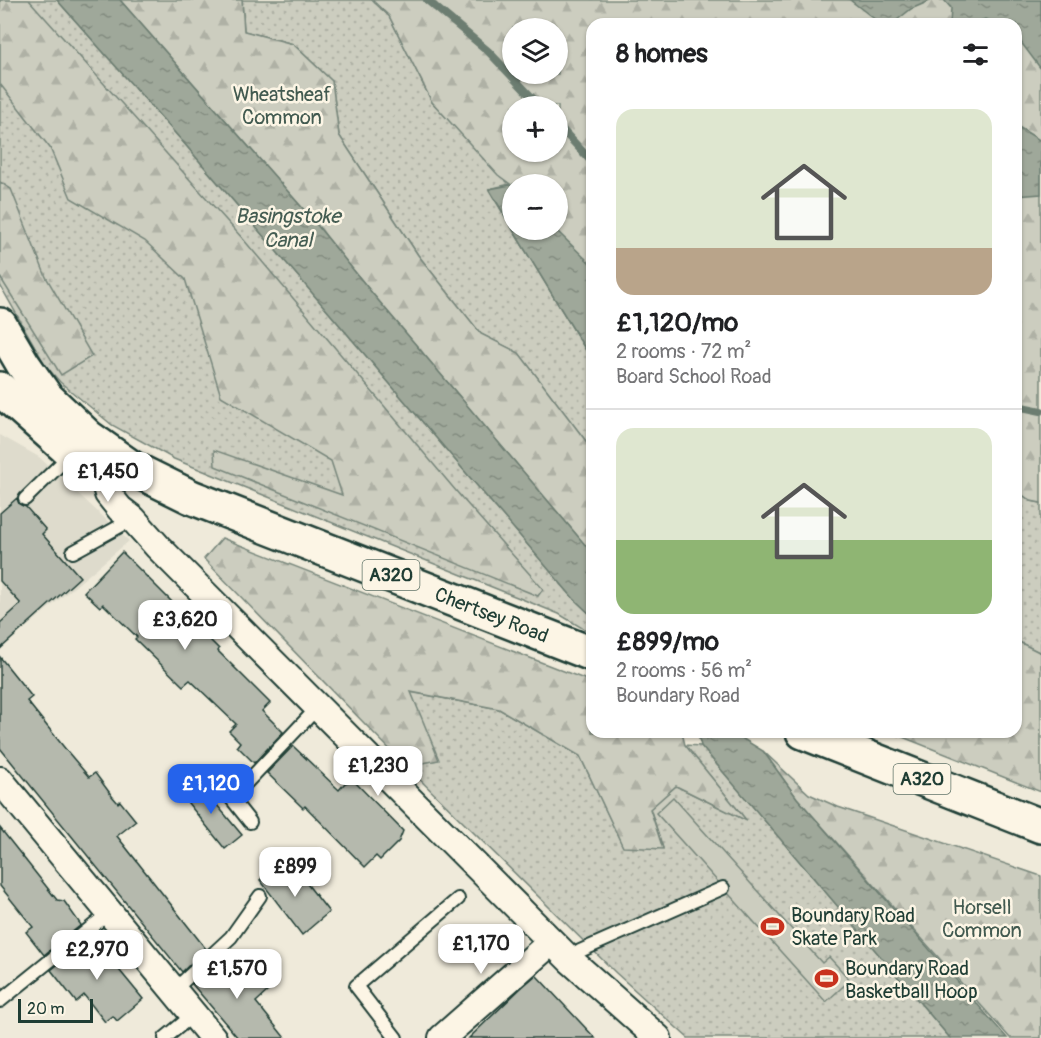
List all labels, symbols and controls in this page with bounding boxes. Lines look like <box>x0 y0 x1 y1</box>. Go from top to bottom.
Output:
map controls <box>502 18 568 240</box>
button: layers <box>502 18 568 84</box>
text: 8 homes <box>616 38 708 70</box>
icon: filters <box>959 38 992 71</box>
park label: Wheatsheaf Common <box>233 82 331 130</box>
button: + <box>502 96 568 162</box>
icon: home <box>750 148 858 256</box>
button: − <box>502 174 568 240</box>
water label: Basingstoke Canal <box>235 203 343 254</box>
text: £1,120/mo <box>616 307 738 339</box>
text: 2 rooms · 72 m² <box>616 339 751 364</box>
text: Board School Road <box>616 364 771 389</box>
pin: £1,450 <box>59 452 157 503</box>
text: £1,450 <box>77 459 139 484</box>
icon: home <box>750 467 858 575</box>
road number: A320 <box>362 560 420 590</box>
street label: Chertsey Road <box>431 582 552 649</box>
pin: £3,620 <box>136 600 234 651</box>
text: £3,620 <box>152 607 218 632</box>
text: £899/mo <box>616 626 719 658</box>
text: 2 rooms · 56 m² <box>616 658 752 683</box>
text: Boundary Road <box>616 683 740 708</box>
pin: £1,230 <box>329 746 427 797</box>
text: £1,230 <box>347 753 409 778</box>
pin: £1,120 <box>162 764 260 815</box>
road number: A320 <box>894 764 950 794</box>
text: £1,120 <box>182 771 240 796</box>
pin: £899 <box>259 847 331 898</box>
text: £899 <box>273 854 317 879</box>
park label: Horsell Common <box>942 895 1022 943</box>
place label: Boundary Road Skate Park <box>791 903 915 951</box>
sports icon: Boundary Road Skate Park <box>760 913 786 939</box>
pin: £1,170 <box>432 924 530 975</box>
pin: £2,970 <box>48 930 146 981</box>
text: £1,170 <box>452 931 510 956</box>
text: £2,970 <box>65 937 129 962</box>
pin: £1,570 <box>188 949 286 1000</box>
text: £1,570 <box>207 956 267 981</box>
place label: Boundary Road Basketball Hoop <box>845 956 978 1004</box>
sports icon: Boundary Road Basketball Hoop <box>814 966 840 992</box>
scale bar <box>18 996 93 1024</box>
text: 20 m <box>27 999 65 1019</box>

